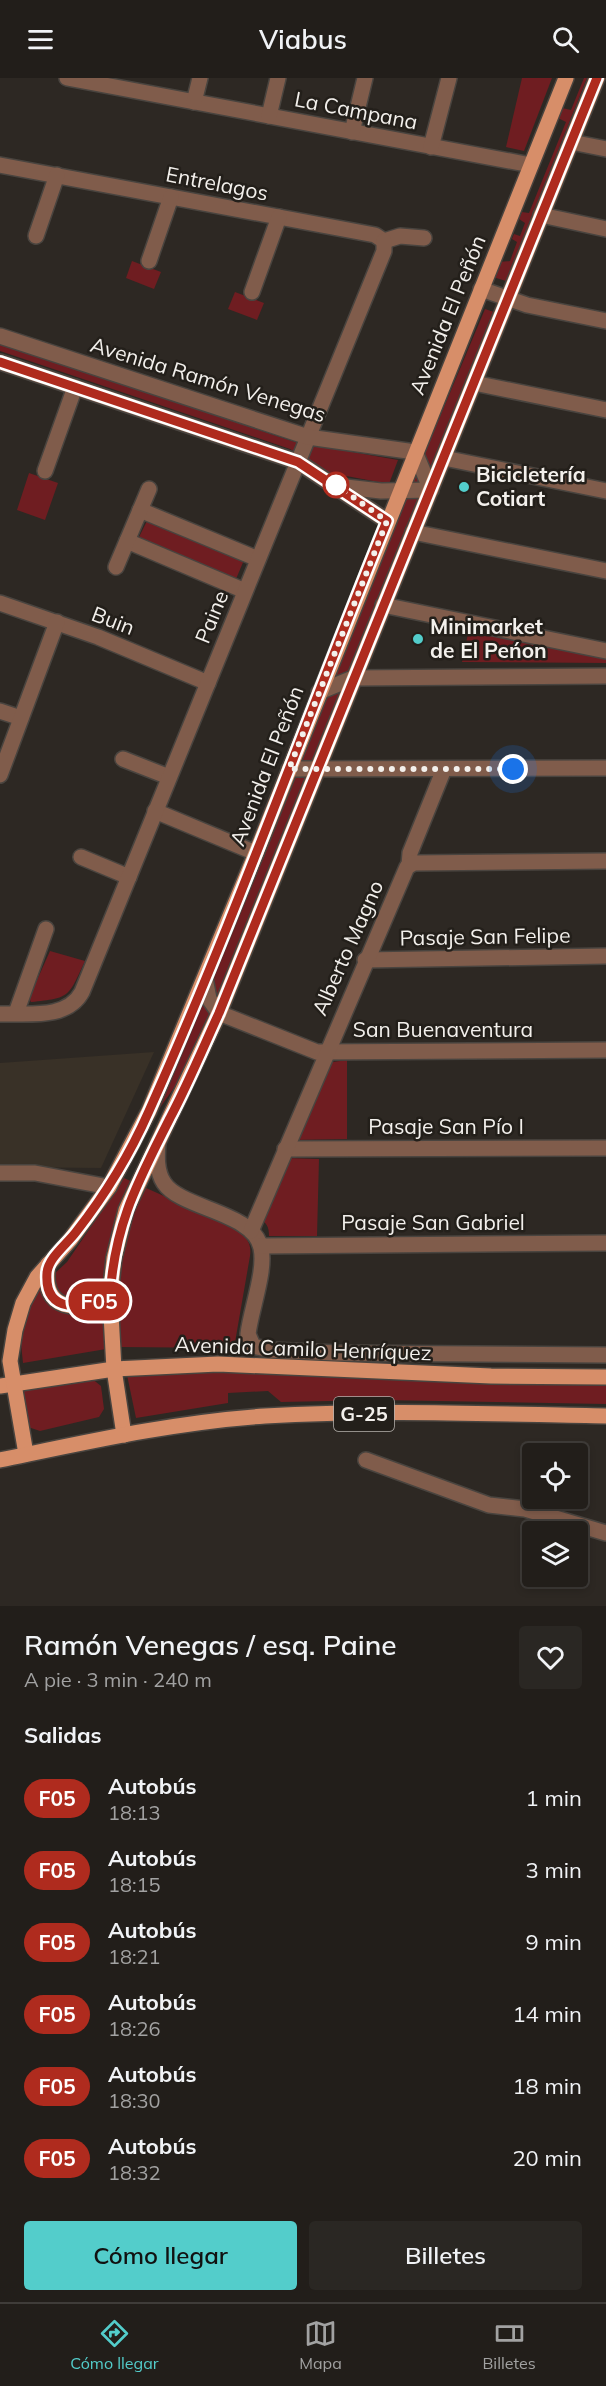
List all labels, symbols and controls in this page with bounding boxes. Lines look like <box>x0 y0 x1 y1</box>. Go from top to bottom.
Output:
text: Viabus <box>259 22 347 56</box>
icon: menu <box>24 23 57 56</box>
icon: search <box>549 23 582 56</box>
street label: La Campana <box>293 85 420 135</box>
street label: Entrelagos <box>164 160 271 206</box>
street label: Avenida El Peñón <box>403 231 491 398</box>
street label: Avenida Ramón Venegas <box>87 331 329 427</box>
place label: Bicicletería Cotiart <box>476 461 586 511</box>
unlabelled marker <box>323 472 349 498</box>
marker: Bicicletería Cotiart <box>457 480 471 494</box>
street label: Paine <box>189 586 233 647</box>
street label: Buin <box>88 600 138 640</box>
place label: Minimarket de El Peńon <box>430 613 547 663</box>
marker: Minimarket de El Peńon <box>411 632 425 646</box>
street label: Avenida El Peñón <box>224 682 309 849</box>
your location <box>498 754 528 784</box>
street label: Alberto Magno <box>306 876 388 1019</box>
street label: Pasaje San Felipe <box>399 922 571 950</box>
street label: San Buenaventura <box>353 1016 533 1042</box>
street label: Pasaje San Pío I <box>368 1113 524 1139</box>
street label: Pasaje San Gabriel <box>341 1209 525 1235</box>
line badge: F05 <box>64 1282 134 1320</box>
text: F05 <box>80 1288 118 1314</box>
street label: Avenida Camilo Henríquez <box>174 1331 432 1365</box>
road number: G-25 <box>334 1397 394 1431</box>
map controls <box>522 1443 588 1587</box>
button: locate <box>522 1443 588 1509</box>
button: layers <box>522 1521 588 1587</box>
button: heart <box>519 1626 582 1689</box>
text: Ramón Venegas / esq. Paine <box>24 1627 397 1662</box>
text: A pie · 3 min · 240 m <box>24 1667 212 1692</box>
text: Salidas <box>24 1721 102 1749</box>
text: Autobús <box>108 1772 197 1800</box>
text: 1 min <box>526 1784 582 1812</box>
text: F05 <box>38 1785 76 1811</box>
text: 18:13 <box>108 1800 161 1825</box>
text: Autobús <box>108 1844 197 1872</box>
text: 3 min <box>526 1856 582 1884</box>
text: F05 <box>38 1857 76 1883</box>
text: 18:15 <box>108 1872 161 1897</box>
text: Autobús <box>108 1916 197 1944</box>
text: 9 min <box>526 1928 582 1956</box>
text: F05 <box>38 1929 76 1955</box>
text: 18:21 <box>108 1944 161 1969</box>
text: Autobús <box>108 1988 197 2016</box>
text: 14 min <box>512 2000 582 2028</box>
text: F05 <box>38 2001 76 2027</box>
text: 18:26 <box>108 2016 161 2041</box>
text: Autobús <box>108 2060 197 2088</box>
text: 18 min <box>512 2072 582 2100</box>
text: F05 <box>38 2073 76 2099</box>
text: 18:30 <box>108 2088 161 2113</box>
text: Autobús <box>108 2132 197 2160</box>
text: 20 min <box>512 2144 582 2172</box>
text: F05 <box>38 2145 76 2171</box>
text: 18:32 <box>108 2160 161 2185</box>
button: Cómo llegar <box>24 2221 297 2290</box>
button: Billetes <box>309 2221 582 2290</box>
tab: Cómo llegar <box>70 2317 159 2373</box>
tab: Mapa <box>299 2317 342 2373</box>
tab: Billetes <box>482 2317 536 2373</box>

